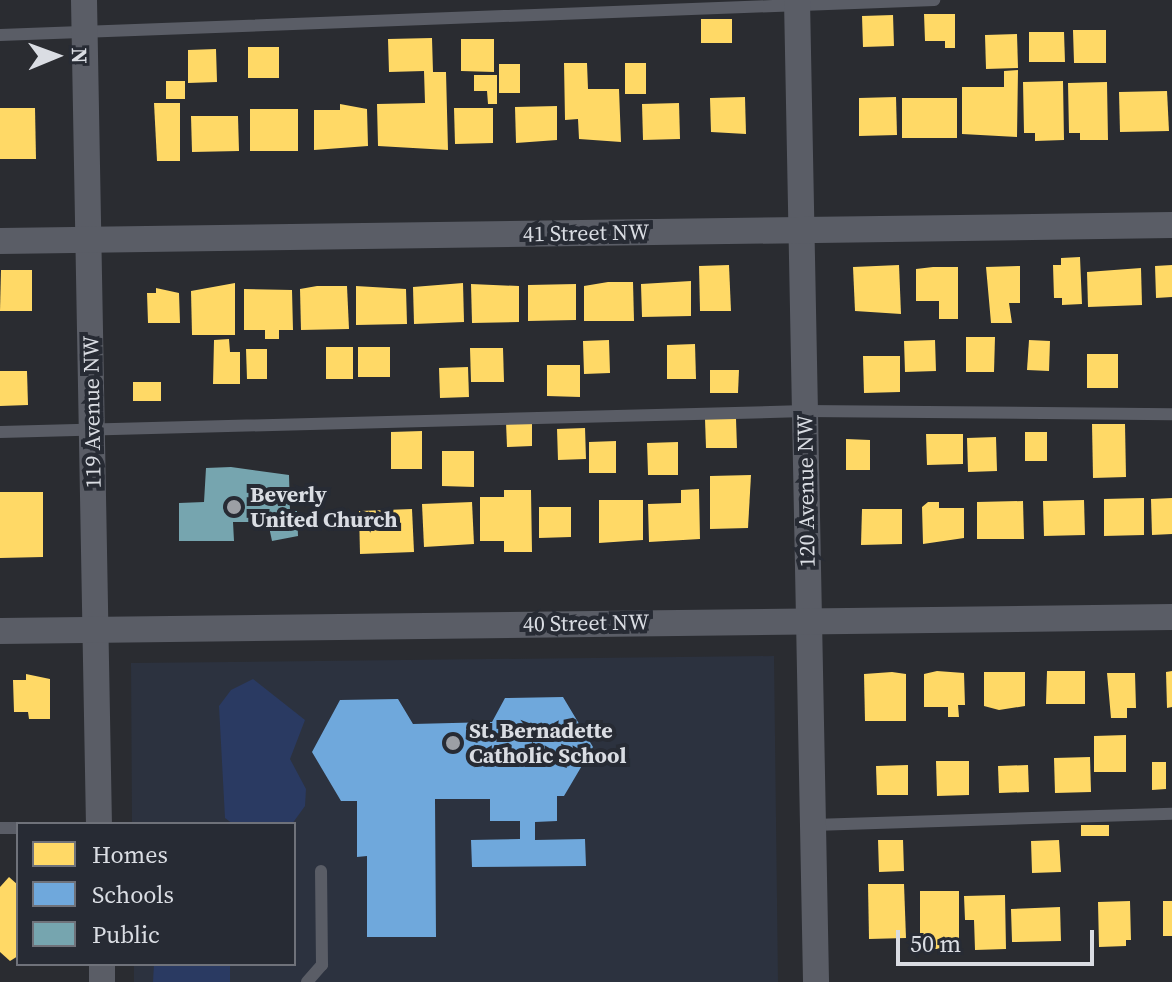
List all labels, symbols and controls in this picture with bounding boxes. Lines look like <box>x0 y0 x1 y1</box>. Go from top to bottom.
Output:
north arrow <box>16 16 96 96</box>
text: N <box>65 47 95 64</box>
street label: 41 Street NW <box>523 219 649 247</box>
street label: 119 Avenue NW <box>77 335 107 489</box>
street label: 120 Avenue NW <box>791 414 821 568</box>
place label: Beverly United Church <box>250 481 398 532</box>
marker: Beverly United Church <box>225 498 243 516</box>
street label: 40 Street NW <box>523 609 649 637</box>
place label: St. Bernadette Catholic School <box>469 717 627 768</box>
marker: St. Bernadette Catholic School <box>444 734 462 752</box>
legend <box>16 822 296 966</box>
text: Homes <box>92 838 168 871</box>
text: Schools <box>92 878 174 911</box>
scale bar <box>900 914 1098 964</box>
text: Public <box>92 918 160 951</box>
text: 50 m <box>910 927 961 960</box>

